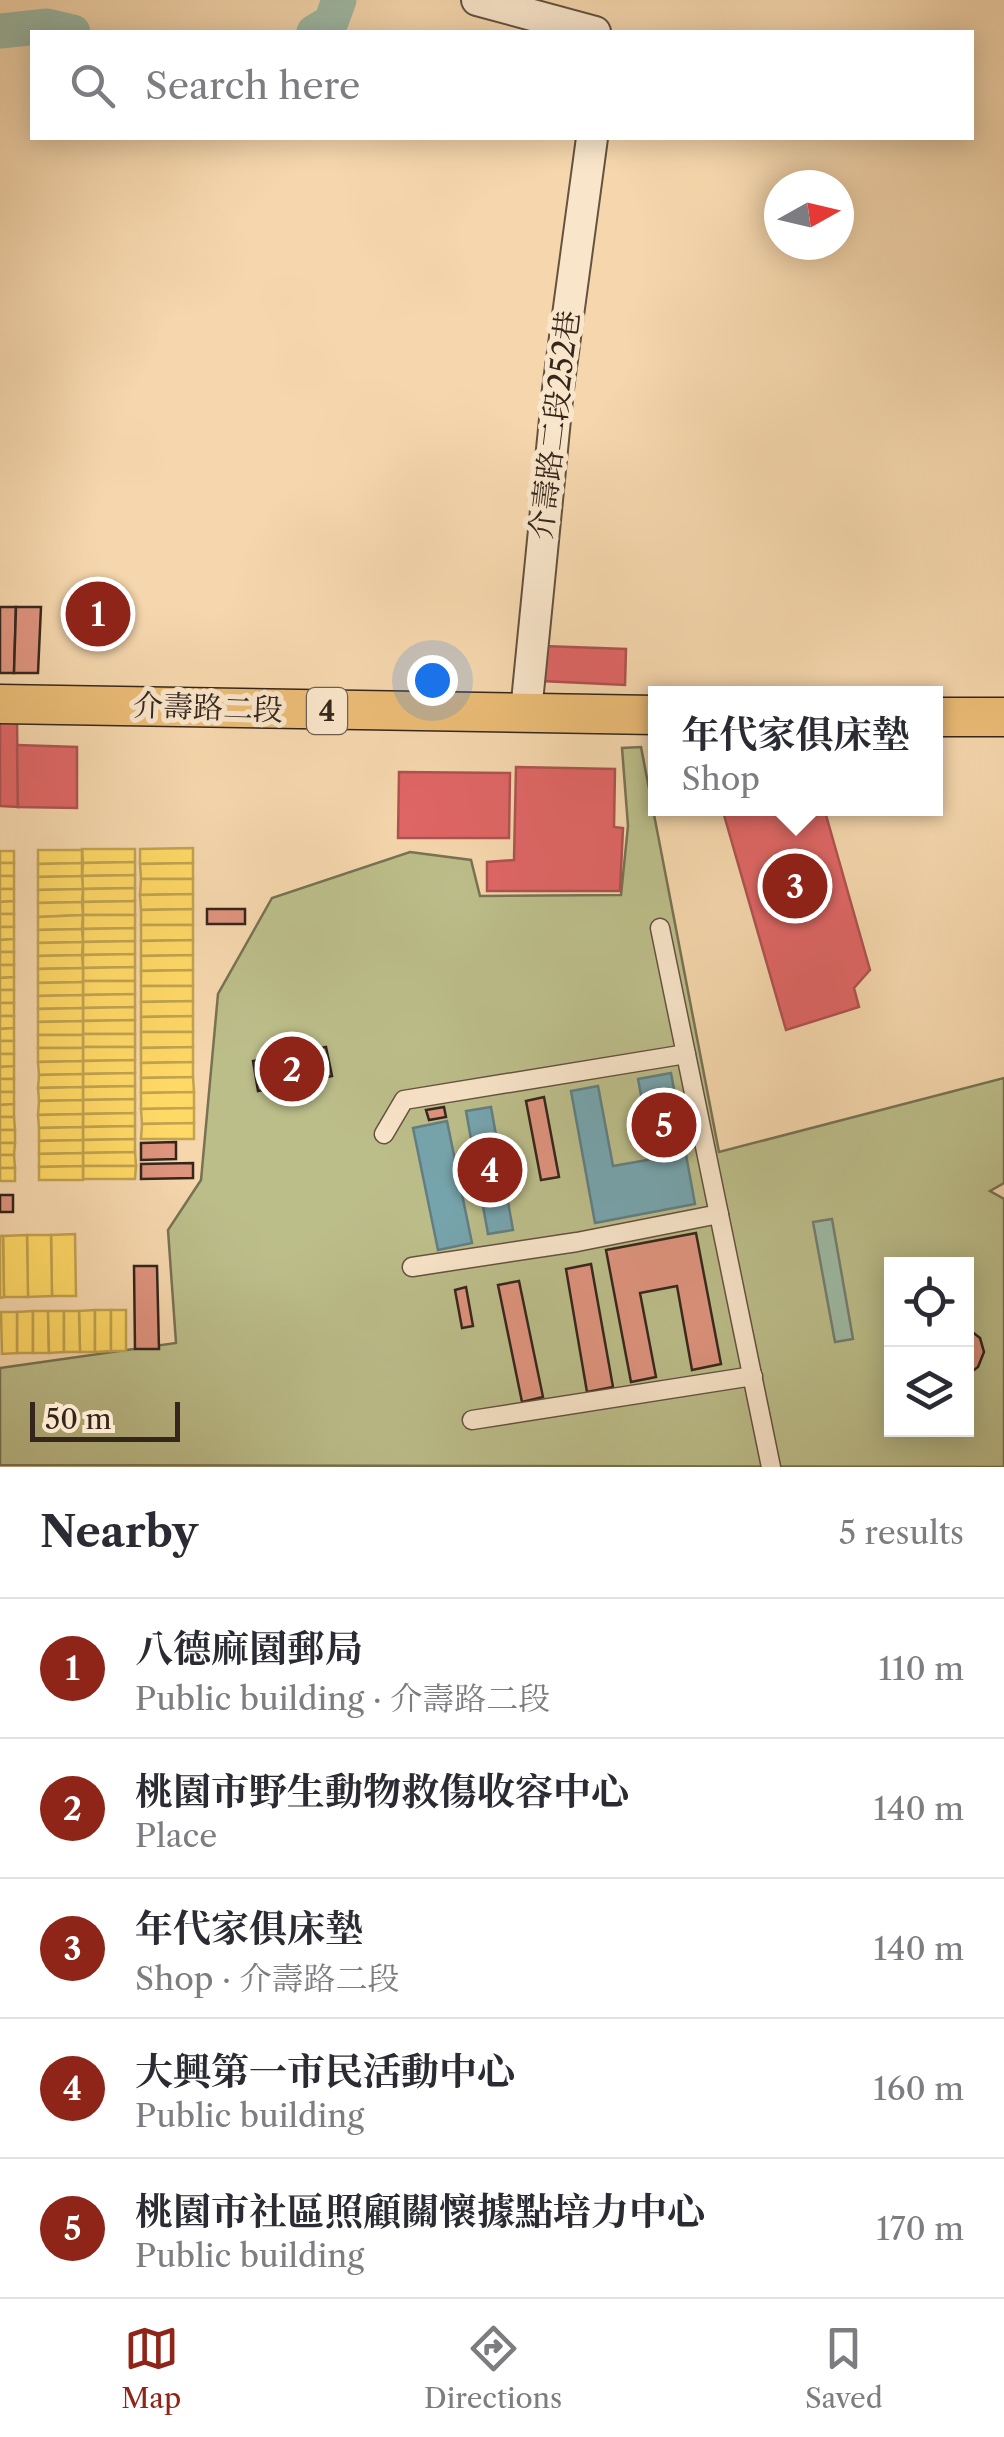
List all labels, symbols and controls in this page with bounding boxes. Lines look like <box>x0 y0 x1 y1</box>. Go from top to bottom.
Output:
search box <box>30 30 974 140</box>
icon: search <box>65 58 120 113</box>
text: Search here <box>145 62 360 109</box>
north arrow <box>764 170 854 260</box>
street label: 介壽路二段252巷 <box>522 308 587 542</box>
pin: 1 <box>66 576 130 652</box>
your location <box>407 655 458 706</box>
street label: 介壽路二段 <box>132 686 284 729</box>
popup <box>648 686 943 816</box>
road number: 4 <box>307 688 347 734</box>
text: 年代家俱床墊 <box>681 711 910 758</box>
text: Shop <box>681 759 760 798</box>
pin: 3 <box>762 848 828 924</box>
pin: 2 <box>260 1032 324 1106</box>
pin: 5 <box>632 1088 696 1162</box>
pin: 4 <box>458 1132 522 1208</box>
map controls <box>884 1257 974 1437</box>
button: locate <box>884 1257 974 1347</box>
button: layers <box>884 1347 974 1437</box>
scale bar <box>30 1397 180 1442</box>
text: 50 m <box>45 1402 112 1436</box>
text: Nearby <box>40 1506 198 1558</box>
text: 5 results <box>839 1513 964 1552</box>
text: 八德麻園郵局 <box>135 1625 363 1672</box>
text: 1 <box>65 1649 80 1688</box>
text: 110 m <box>878 1649 964 1688</box>
text: Public building · 介壽路二段 <box>135 1679 550 1718</box>
text: 桃園市野生動物救傷收容中心 <box>135 1768 629 1815</box>
text: 2 <box>63 1789 82 1828</box>
text: 140 m <box>873 1789 964 1828</box>
text: Place <box>135 1816 217 1855</box>
text: 年代家俱床墊 <box>135 1905 363 1952</box>
text: 3 <box>63 1929 82 1968</box>
text: 140 m <box>873 1929 964 1968</box>
text: Shop · 介壽路二段 <box>135 1959 400 1998</box>
text: 大興第一市民活動中心 <box>135 2048 515 2095</box>
text: 4 <box>63 2069 82 2108</box>
text: 160 m <box>873 2069 964 2108</box>
text: Public building <box>135 2096 364 2135</box>
text: 桃園市社區照顧關懷據點培力中心 <box>135 2188 705 2235</box>
text: 5 <box>64 2209 81 2248</box>
text: 170 m <box>876 2209 964 2248</box>
text: Public building <box>135 2236 364 2275</box>
tab: Map <box>121 2321 181 2415</box>
tab: Directions <box>424 2321 562 2415</box>
tab: Saved <box>805 2321 883 2415</box>

